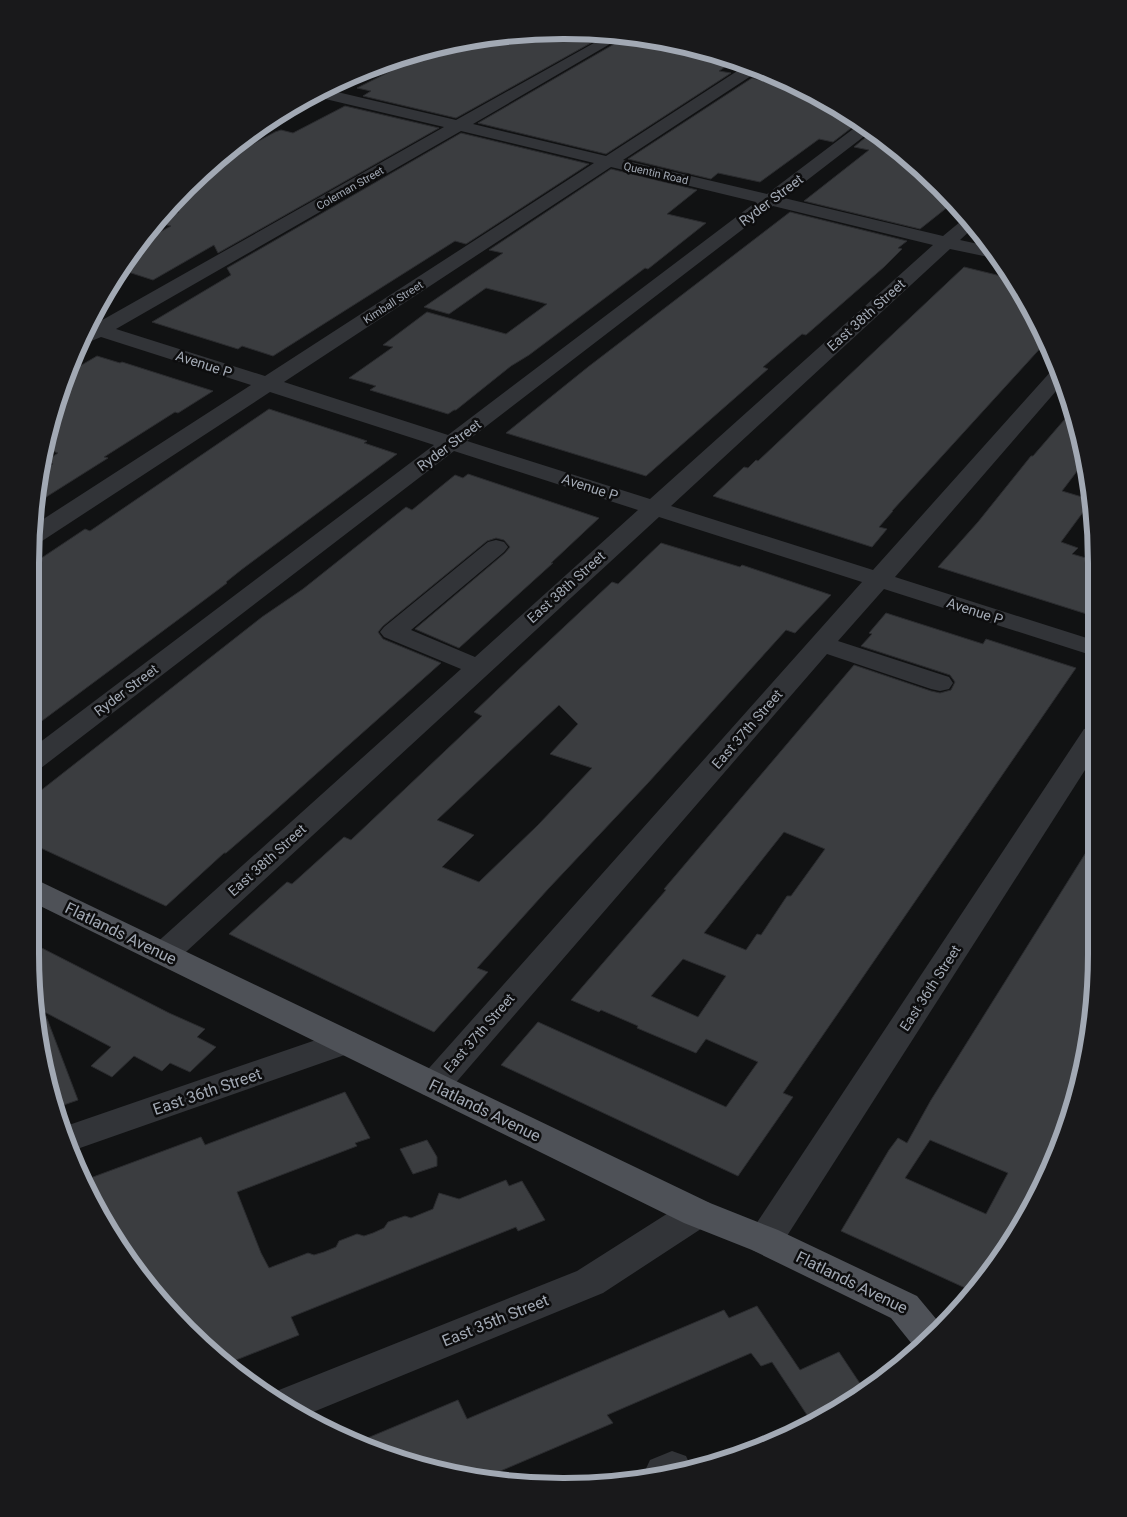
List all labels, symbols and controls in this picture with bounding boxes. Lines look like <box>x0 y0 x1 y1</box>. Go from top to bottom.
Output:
street label: Quentin Road <box>622 160 689 187</box>
street label: Coleman Street <box>314 164 386 213</box>
street label: Ryder Street <box>736 171 806 229</box>
street label: East 38th Street <box>824 276 909 354</box>
street label: Kimball Street <box>361 278 426 327</box>
street label: Avenue P <box>174 347 234 381</box>
street label: Ryder Street <box>414 416 484 474</box>
street label: Avenue P <box>560 470 620 504</box>
street label: East 38th Street <box>524 548 609 626</box>
street label: Avenue P <box>945 594 1005 628</box>
street label: Ryder Street <box>91 661 161 719</box>
street label: East 37th Street <box>708 686 786 772</box>
street label: East 38th Street <box>225 821 310 899</box>
street label: Flatlands Avenue <box>62 898 180 969</box>
street label: East 36th Street <box>896 942 964 1034</box>
street label: East 37th Street <box>440 990 518 1076</box>
street label: East 36th Street <box>150 1064 264 1119</box>
street label: Flatlands Avenue <box>426 1075 544 1146</box>
street label: Flatlands Avenue <box>793 1247 911 1318</box>
street label: East 35th Street <box>439 1290 551 1351</box>

